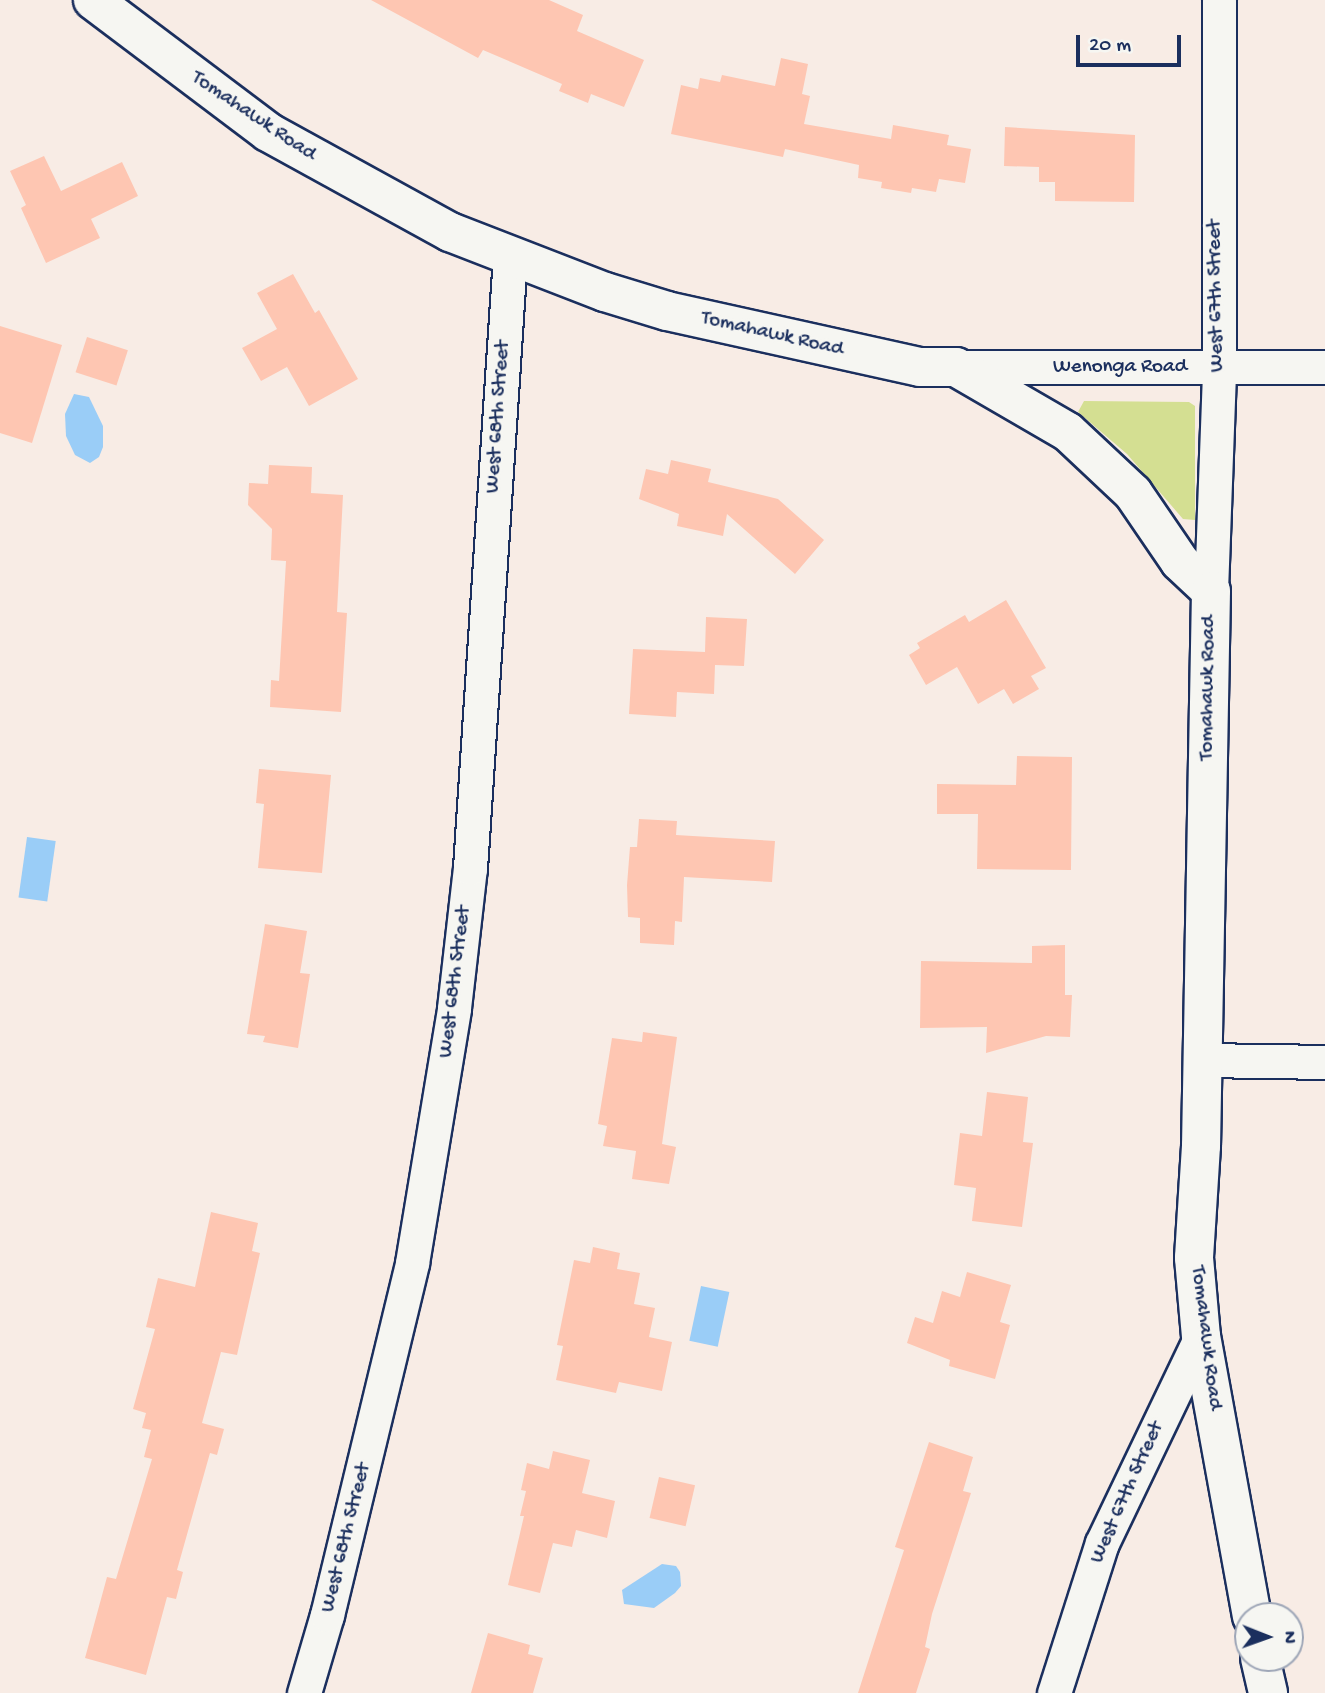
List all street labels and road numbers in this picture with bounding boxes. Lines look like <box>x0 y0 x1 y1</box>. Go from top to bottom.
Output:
street label: Tomahawk Road <box>186 66 320 168</box>
street label: West 67th Street <box>1203 220 1231 372</box>
street label: Tomahawk Road <box>699 306 845 364</box>
street label: West 68th Street <box>481 340 517 494</box>
street label: Wenonga Road <box>1053 355 1187 381</box>
street label: Tomahawk Road <box>1195 615 1223 761</box>
street label: West 68th Street <box>434 905 478 1059</box>
street label: Tomahawk Road <box>1184 1265 1226 1411</box>
street label: West 67th Street <box>1086 1418 1170 1568</box>
street label: West 68th Street <box>316 1461 378 1615</box>

